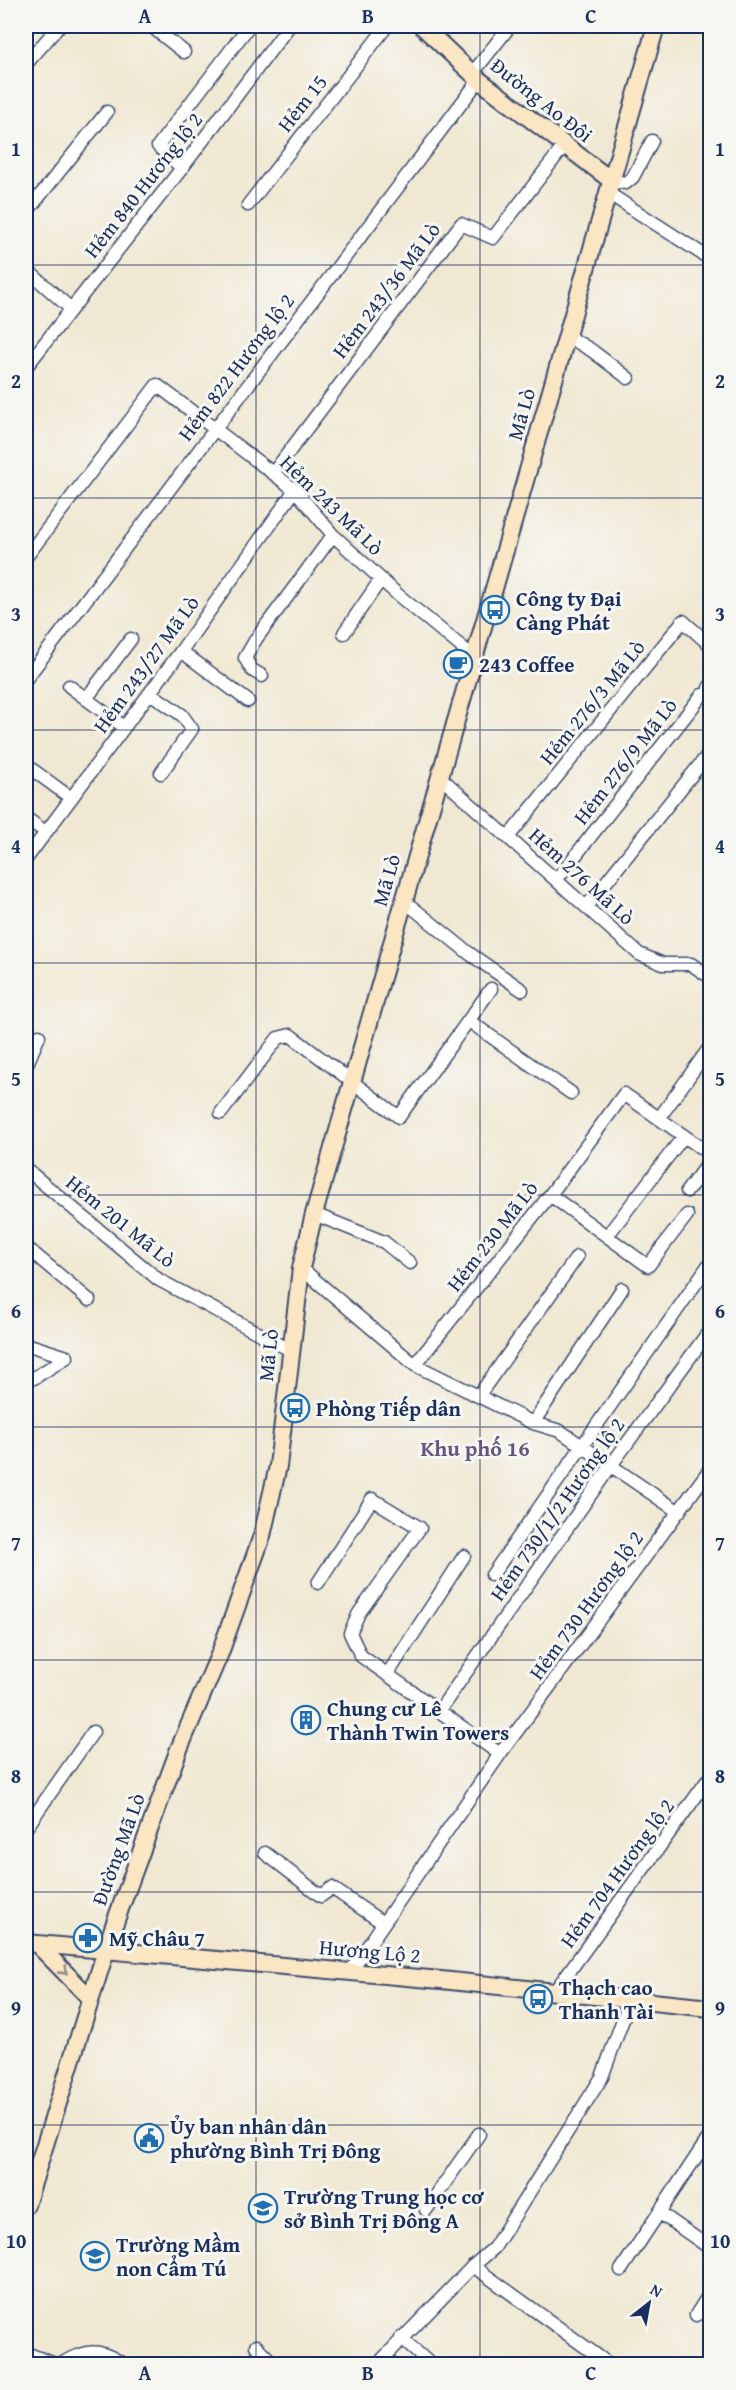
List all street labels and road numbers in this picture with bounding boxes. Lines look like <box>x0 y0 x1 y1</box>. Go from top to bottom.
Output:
street label: Đường Ao Đôi <box>484 50 600 150</box>
street label: Hẻm 15 <box>270 68 334 138</box>
street label: Hẻm 840 Hương lộ 2 <box>76 105 210 265</box>
street label: Hẻm 243/36 Mã Lò <box>324 215 448 365</box>
street label: Hẻm 822 Hương lộ 2 <box>170 287 302 447</box>
street label: Mã Lò <box>499 384 543 444</box>
street label: Hẻm 243 Mã Lò <box>273 448 391 562</box>
street label: Hẻm 243/27 Mã Lò <box>85 589 207 739</box>
street label: Hẻm 276/3 Mã Lò <box>532 633 652 771</box>
street label: Hẻm 276/9 Mã Lò <box>566 691 684 831</box>
street label: Hẻm 276 Mã Lò <box>522 820 642 932</box>
street label: Mã Lò <box>364 850 408 910</box>
street label: Hẻm 201 Mã Lò <box>59 1167 183 1275</box>
street label: Hẻm 230 Mã Lò <box>439 1174 545 1298</box>
street label: Mã Lò <box>250 1327 286 1383</box>
street label: Hẻm 730/1/2 Hương lộ 2 <box>482 1411 632 1607</box>
street label: Hẻm 730 Hương lộ 2 <box>521 1524 651 1686</box>
street label: Đường Mã Lò <box>83 1789 153 1909</box>
street label: Hẻm 704 Hương lộ 2 <box>552 1792 682 1954</box>
street label: Hương Lộ 2 <box>318 1931 422 1971</box>

